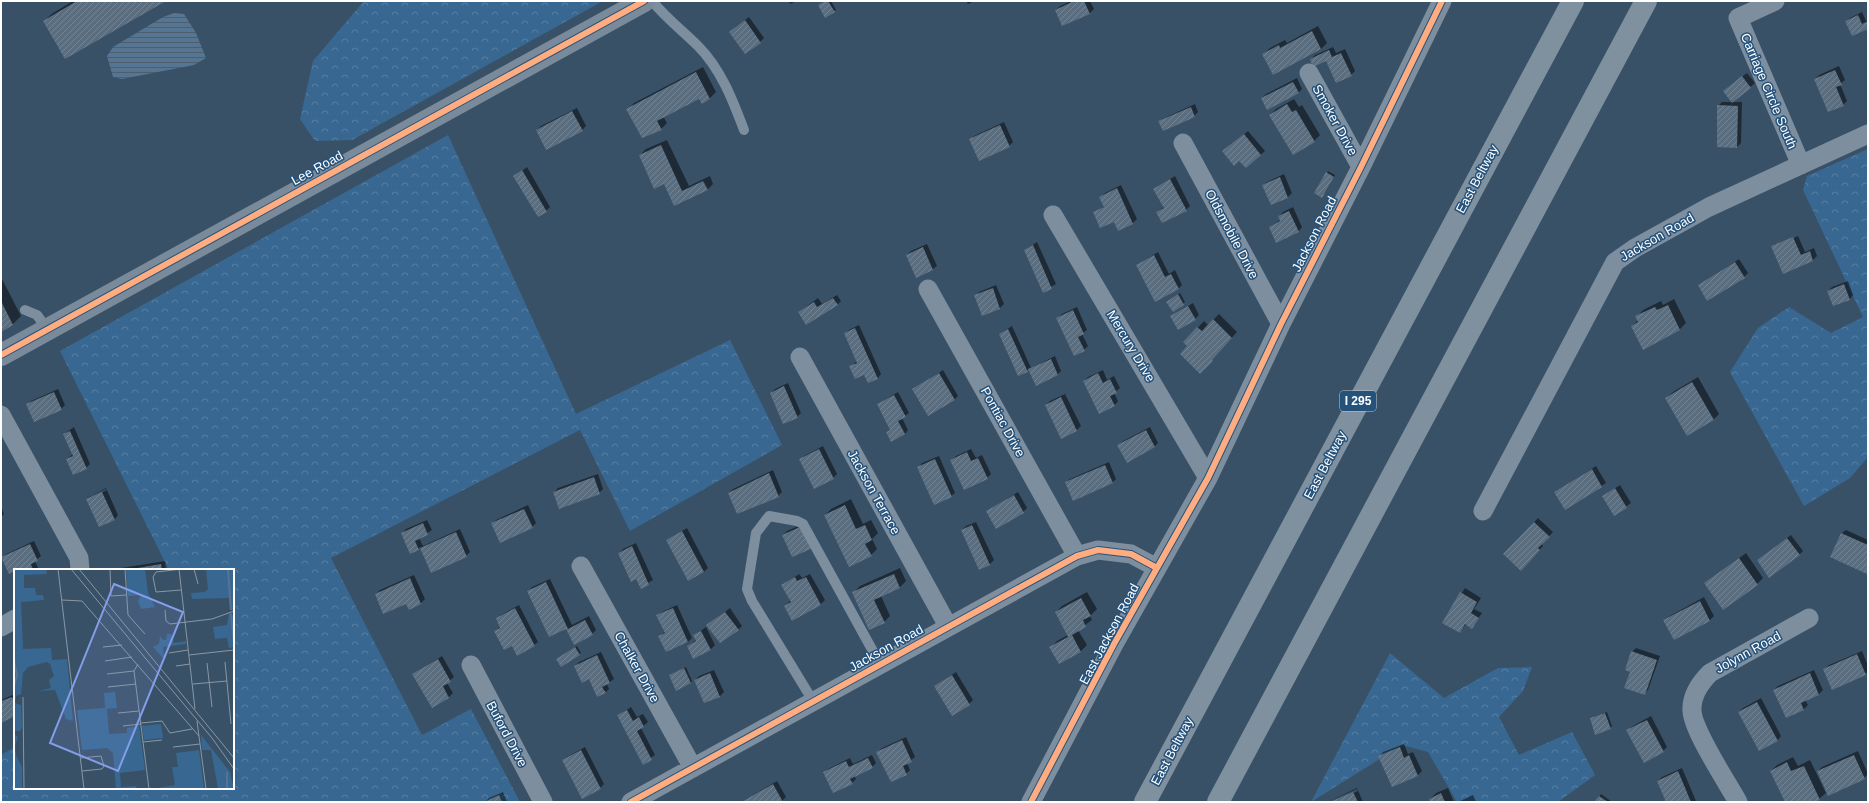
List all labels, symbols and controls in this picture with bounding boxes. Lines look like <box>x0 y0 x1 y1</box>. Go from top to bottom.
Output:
street label: Carriage Circle South <box>1738 31 1800 151</box>
street label: Smoker Drive <box>1309 82 1361 158</box>
street label: East Beltway <box>1453 142 1501 216</box>
street label: Lee Road <box>289 148 345 188</box>
street label: Oldsmobile Drive <box>1202 187 1262 281</box>
street label: Jackson Road <box>1289 194 1339 274</box>
street label: Jackson Road <box>1618 210 1696 264</box>
street label: Mercury Drive <box>1104 307 1158 385</box>
street label: Pontiac Drive <box>978 385 1028 459</box>
road number: I 295 <box>1340 391 1376 411</box>
street label: East Beltway <box>1301 428 1349 502</box>
street label: Jackson Terrace <box>845 447 903 537</box>
inset map <box>14 569 234 789</box>
street label: East Jackson Road <box>1076 581 1142 687</box>
street label: Jackson Road <box>846 621 926 675</box>
street label: Jolynn Road <box>1713 628 1783 676</box>
street label: Chalker Drive <box>611 629 663 705</box>
street label: Buford Drive <box>483 699 531 769</box>
street label: East Beltway <box>1148 714 1196 788</box>

